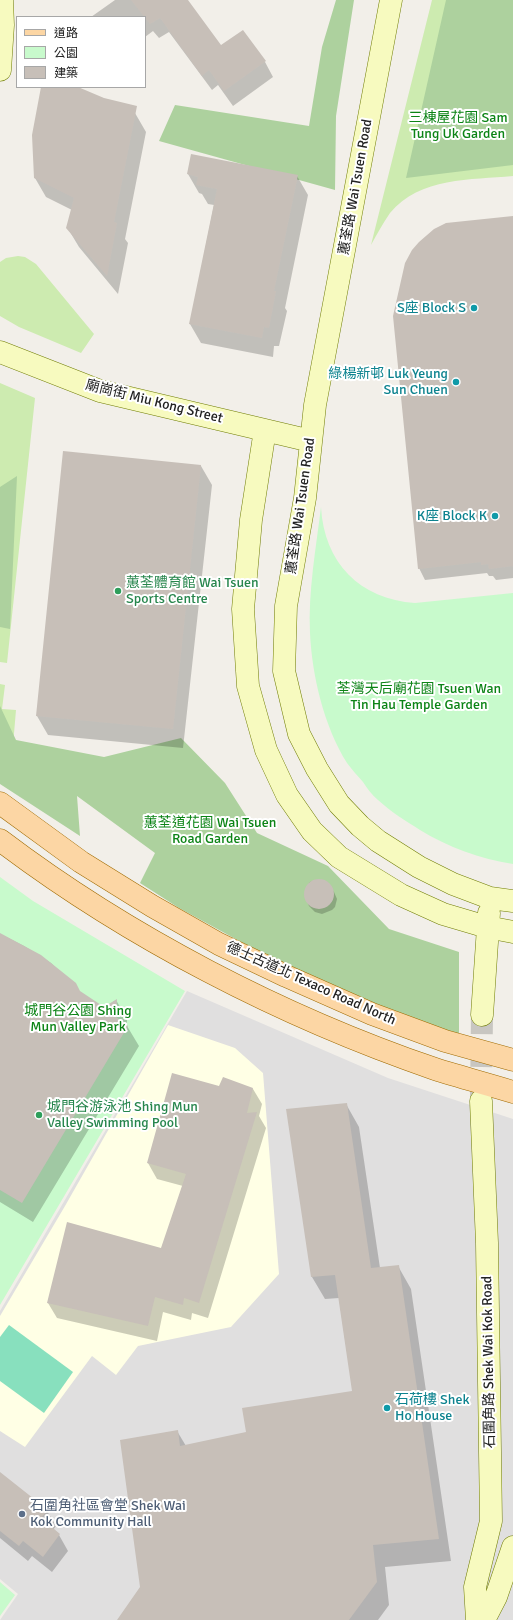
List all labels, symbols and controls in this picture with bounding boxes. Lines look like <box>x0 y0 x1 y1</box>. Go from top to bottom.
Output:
legend <box>16 16 146 88</box>
text: 道路 <box>54 26 78 41</box>
text: 公園 <box>54 46 78 61</box>
text: 建築 <box>54 66 78 81</box>
park label: 三棟屋花園 Sam Tung Uk Garden <box>408 110 508 142</box>
street label: 蕙荃路 Wai Tsuen Road <box>336 118 376 256</box>
place label: S座 Block S <box>397 300 466 316</box>
marker: S座 Block S <box>469 303 479 313</box>
place label: 綠楊新邨 Luk Yeung Sun Chuen <box>328 366 448 398</box>
street label: 廟崗街 Miu Kong Street <box>84 377 224 427</box>
marker: 綠楊新邨 Luk Yeung Sun Chuen <box>451 377 461 387</box>
street label: 蕙荃路 Wai Tsuen Road <box>283 437 319 575</box>
place label: K座 Block K <box>417 508 487 524</box>
marker: K座 Block K <box>490 511 500 521</box>
place label: 蕙荃體育館 Wai Tsuen Sports Centre <box>126 575 259 608</box>
marker: 蕙荃體育館 Wai Tsuen Sports Centre <box>113 586 123 596</box>
park label: 荃灣天后廟花園 Tsuen Wan Tin Hau Temple Garden <box>337 681 501 714</box>
park label: 蕙荃道花園 Wai Tsuen Road Garden <box>144 815 276 848</box>
street label: 德士古道北 Texaco Road North <box>224 939 398 1029</box>
park label: 城門谷公園 Shing Mun Valley Park <box>24 1003 132 1036</box>
place label: 城門谷游泳池 Shing Mun Valley Swimming Pool <box>47 1099 198 1132</box>
marker: 城門谷游泳池 Shing Mun Valley Swimming Pool <box>34 1110 44 1120</box>
street label: 石圍角路 Shek Wai Kok Road <box>479 1276 499 1448</box>
place label: 石荷樓 Shek Ho House <box>395 1392 470 1424</box>
marker: 石荷樓 Shek Ho House <box>382 1403 392 1413</box>
place label: 石圍角社區會堂 Shek Wai Kok Community Hall <box>30 1498 186 1530</box>
marker: 石圍角社區會堂 Shek Wai Kok Community Hall <box>17 1509 27 1519</box>

